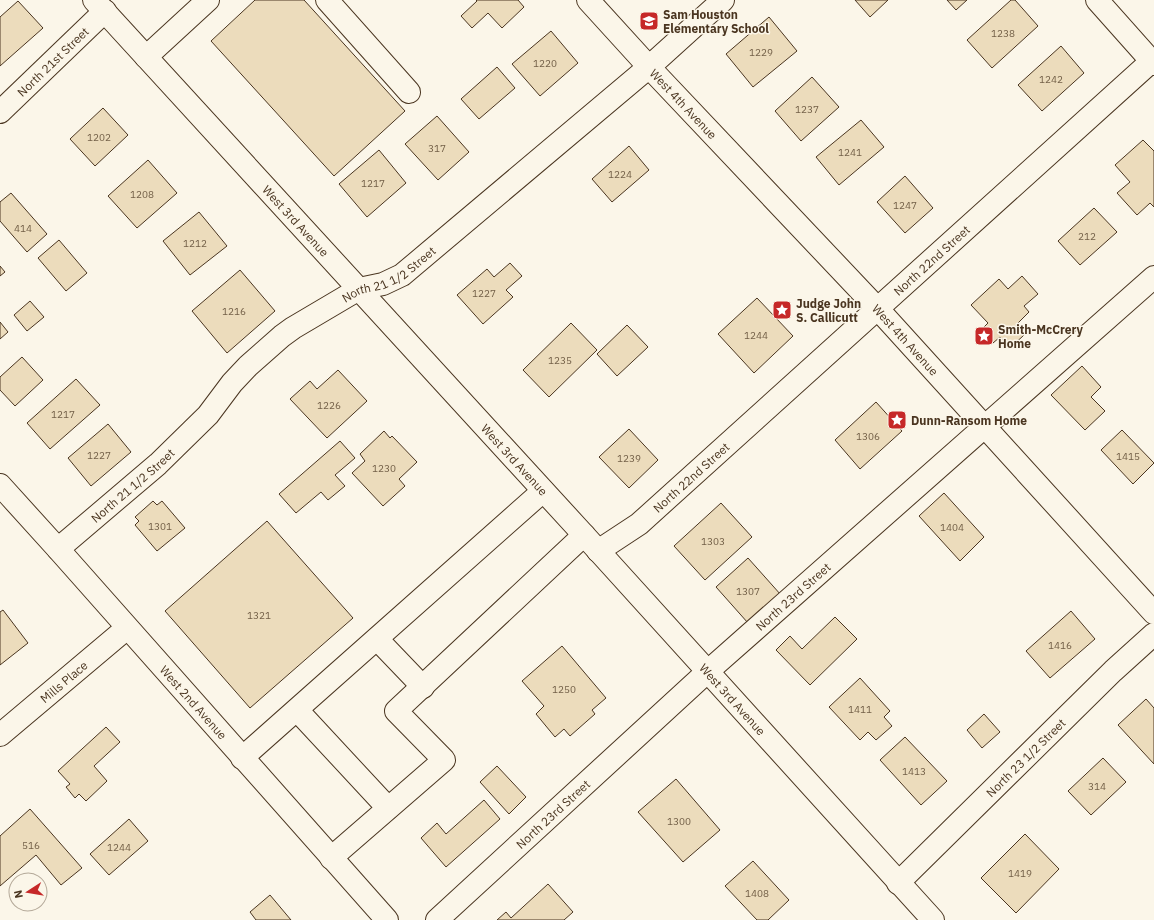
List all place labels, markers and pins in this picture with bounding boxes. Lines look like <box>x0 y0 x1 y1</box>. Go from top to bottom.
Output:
place label: Sam Houston Elementary School <box>663 7 769 36</box>
school or university icon: Sam Houston Elementary School <box>638 10 660 32</box>
place label: Judge John S. Callicutt <box>796 296 861 325</box>
place icon: Judge John S. Callicutt <box>771 299 793 321</box>
place label: Smith-McCrery Home <box>998 322 1084 351</box>
place icon: Smith-McCrery Home <box>973 325 995 347</box>
place icon: Dunn-Ransom Home <box>886 409 908 431</box>
place label: Dunn-Ransom Home <box>911 413 1027 428</box>

